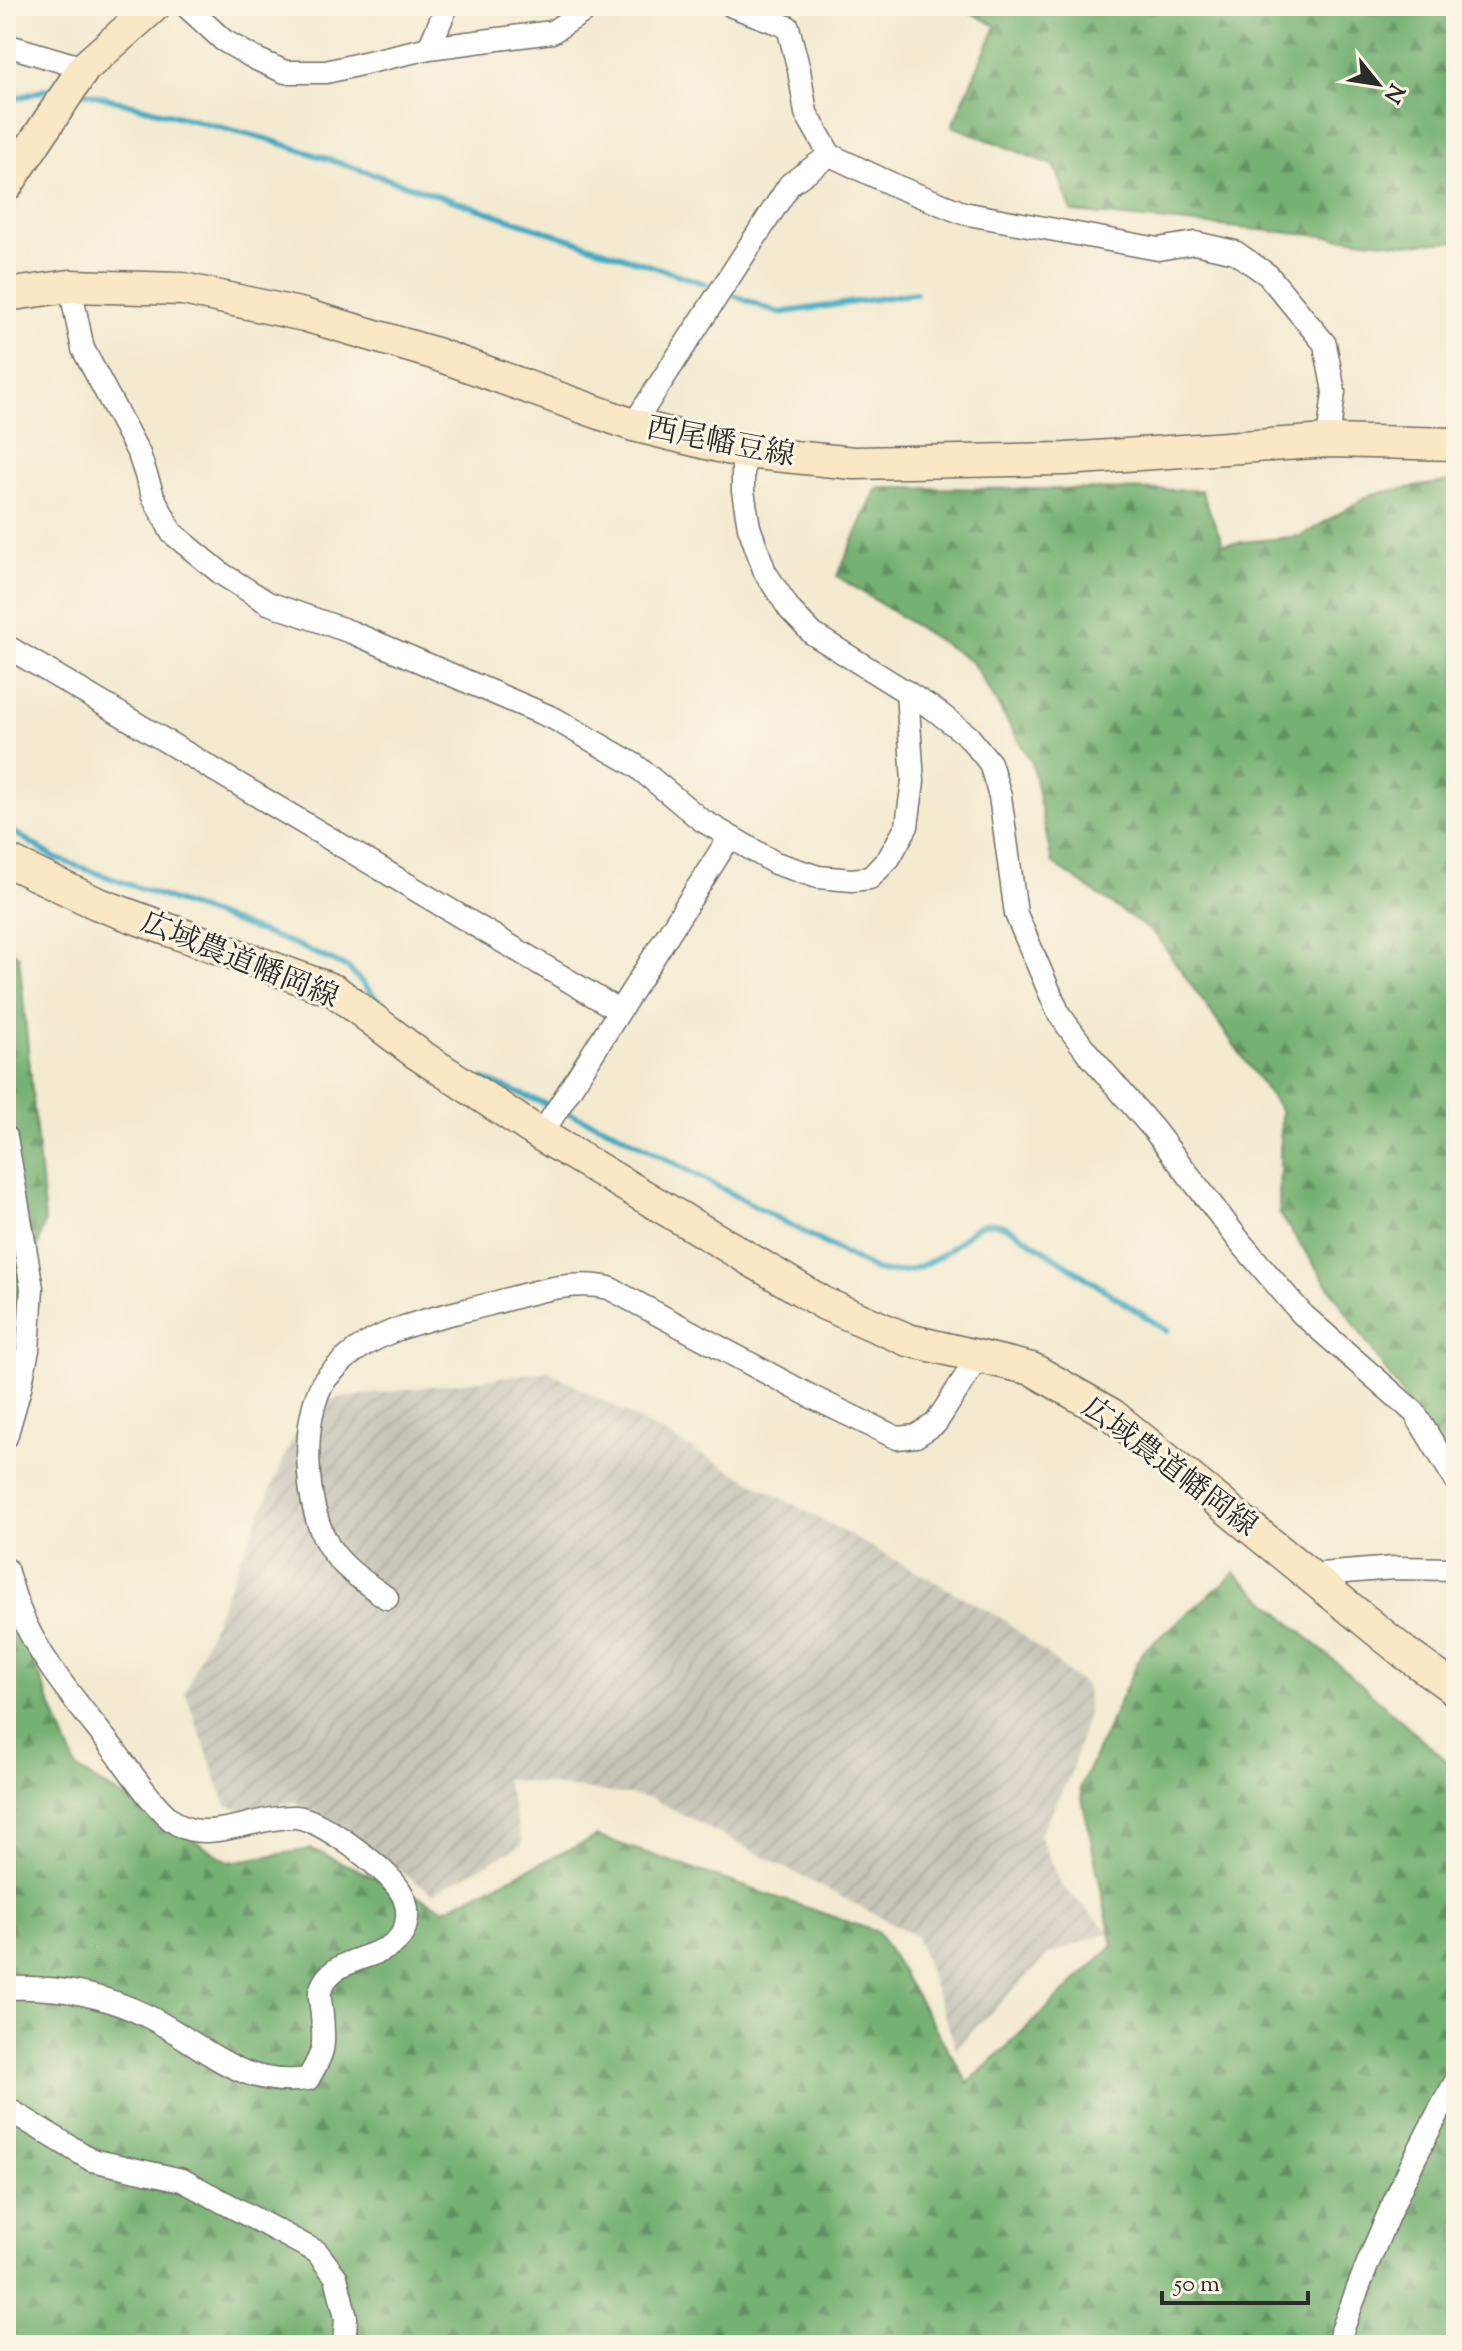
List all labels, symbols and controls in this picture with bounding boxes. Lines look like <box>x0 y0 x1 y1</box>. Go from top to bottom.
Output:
north arrow <box>1338 44 1418 124</box>
text: N <box>1374 77 1411 108</box>
street label: 西尾幡豆線 <box>643 408 798 479</box>
street label: 広域農道幡岡線 <box>134 902 344 1021</box>
street label: 広域農道幡岡線 <box>1072 1388 1265 1548</box>
scale bar <box>1162 2255 1308 2305</box>
text: 50 m <box>1172 2268 1220 2302</box>

